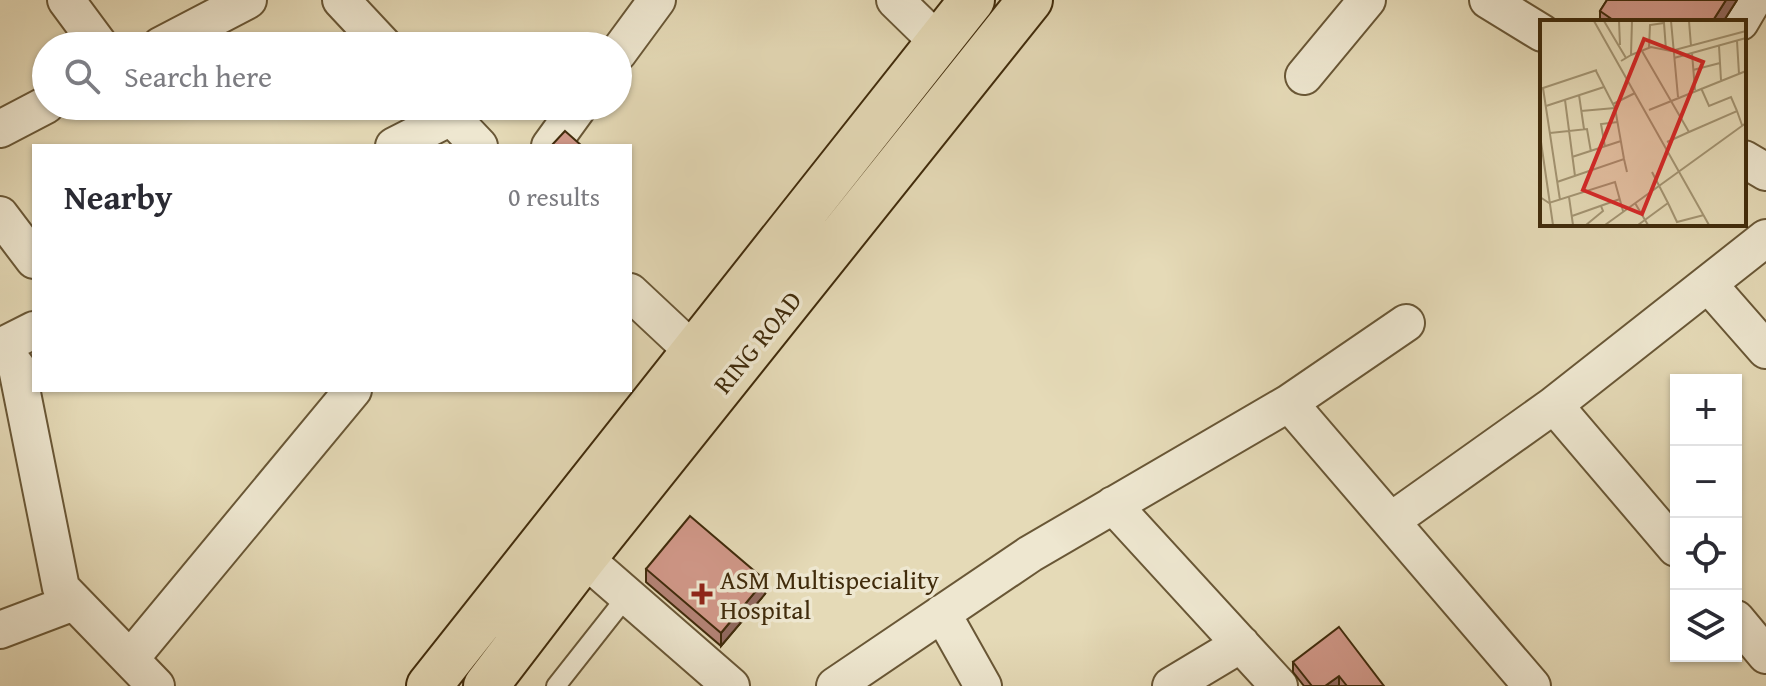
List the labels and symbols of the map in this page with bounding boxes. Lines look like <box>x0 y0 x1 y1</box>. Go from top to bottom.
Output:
inset map <box>1540 20 1746 226</box>
street label: RING ROAD <box>703 282 811 402</box>
place label: ASM Multispeciality Hospital <box>720 560 939 629</box>
marker: ASM Multispeciality Hospital <box>691 583 713 605</box>

